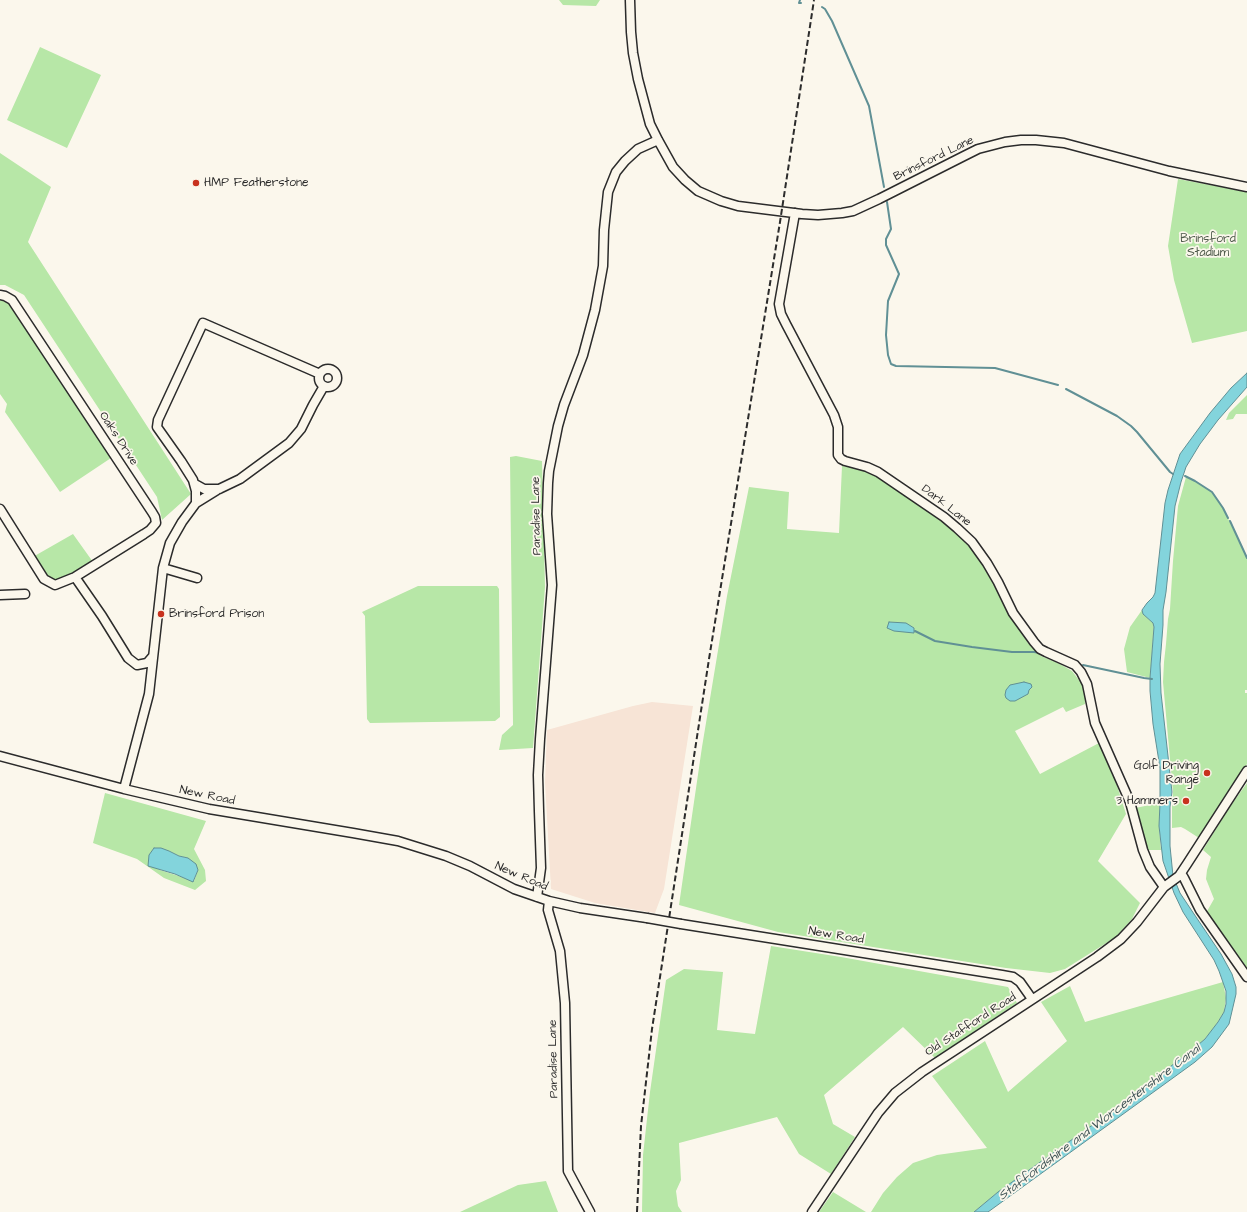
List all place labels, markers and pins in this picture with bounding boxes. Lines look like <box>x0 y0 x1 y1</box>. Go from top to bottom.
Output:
place label: HMP Featherstone <box>204 176 309 190</box>
marker: HMP Featherstone <box>191 178 201 188</box>
place label: Brinsford Prison <box>169 607 264 621</box>
marker: Brinsford Prison <box>156 609 166 619</box>
place label: Golf Driving Range <box>1134 759 1199 787</box>
marker: Golf Driving Range <box>1202 768 1212 778</box>
place label: 3 Hammers <box>1116 794 1178 808</box>
marker: 3 Hammers <box>1181 796 1191 806</box>

